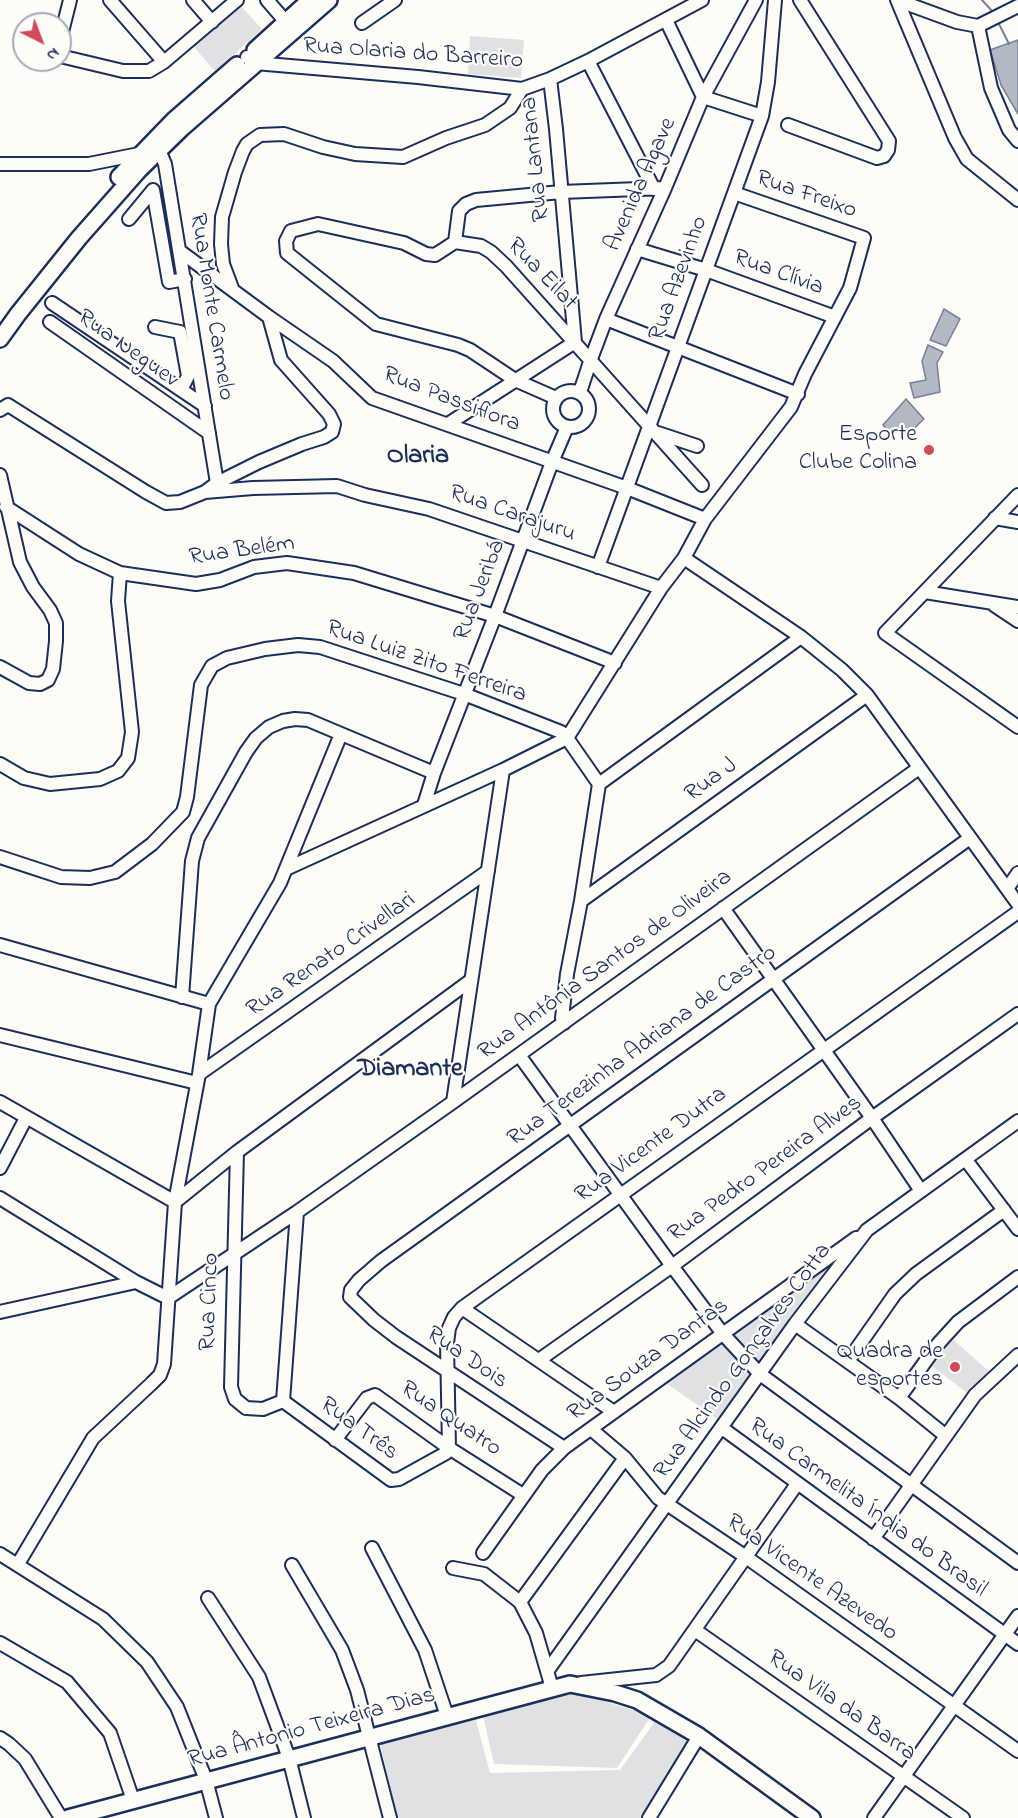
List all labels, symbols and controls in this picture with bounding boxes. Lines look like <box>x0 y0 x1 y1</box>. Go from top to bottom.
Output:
north arrow <box>12 12 72 72</box>
street label: Rua Olaria do Barreiro <box>302 33 524 77</box>
text: N <box>41 41 65 66</box>
street label: Rua Lantana <box>516 95 558 223</box>
street label: Avenida Agave <box>600 114 684 256</box>
street label: Rua Freixo <box>752 165 860 227</box>
street label: Rua Monte Carmelo <box>181 211 239 403</box>
street label: Rua Azevinho <box>644 213 716 345</box>
street label: Rua Eilat <box>499 233 583 317</box>
street label: Rua Clívia <box>729 244 827 304</box>
street label: Rua Neguev <box>71 305 183 395</box>
street label: Rua Passiflora <box>378 362 524 440</box>
place label: Esporte Clube Colina <box>799 422 917 478</box>
district label: Olaria <box>387 442 449 474</box>
marker: Esporte Clube Colina <box>922 443 936 457</box>
street label: Rua Carajuru <box>445 480 579 550</box>
street label: Rua Belém <box>187 530 297 574</box>
street label: Rua Jeribá <box>449 537 513 645</box>
street label: Rua Luiz Zito Ferreira <box>322 615 530 711</box>
street label: Rua J <box>680 752 744 810</box>
street label: Rua Antônia Santos de Oliveira <box>473 864 739 1068</box>
street label: Rua Renato Crivellari <box>242 887 422 1025</box>
street label: Rua Terezinha Adriana de Castro <box>503 940 783 1154</box>
district label: Diamante <box>357 1055 463 1087</box>
street label: Rua Vicente Dutra <box>571 1081 733 1211</box>
street label: Rua Pedro Pereira Alves <box>664 1090 868 1250</box>
street label: Rua Alcindo Gonçalves Cotta <box>649 1239 839 1485</box>
street label: Rua Cinco <box>195 1252 227 1352</box>
street label: Rua Souza Dantas <box>563 1293 735 1429</box>
street label: Rua Dois <box>420 1321 512 1397</box>
place label: Quadra de esportes <box>837 1339 943 1395</box>
marker: Quadra de esportes <box>948 1360 962 1374</box>
street label: Rua Quatro <box>394 1376 506 1464</box>
street label: Rua Três <box>313 1392 403 1468</box>
street label: Rua Carmelita Índia do Brasil <box>742 1413 992 1605</box>
street label: Rua Vicente Azevedo <box>720 1509 902 1649</box>
street label: Rua Vila da Barra <box>761 1645 921 1769</box>
street label: Rua Ântonio Teixeira Dias <box>185 1682 439 1776</box>

